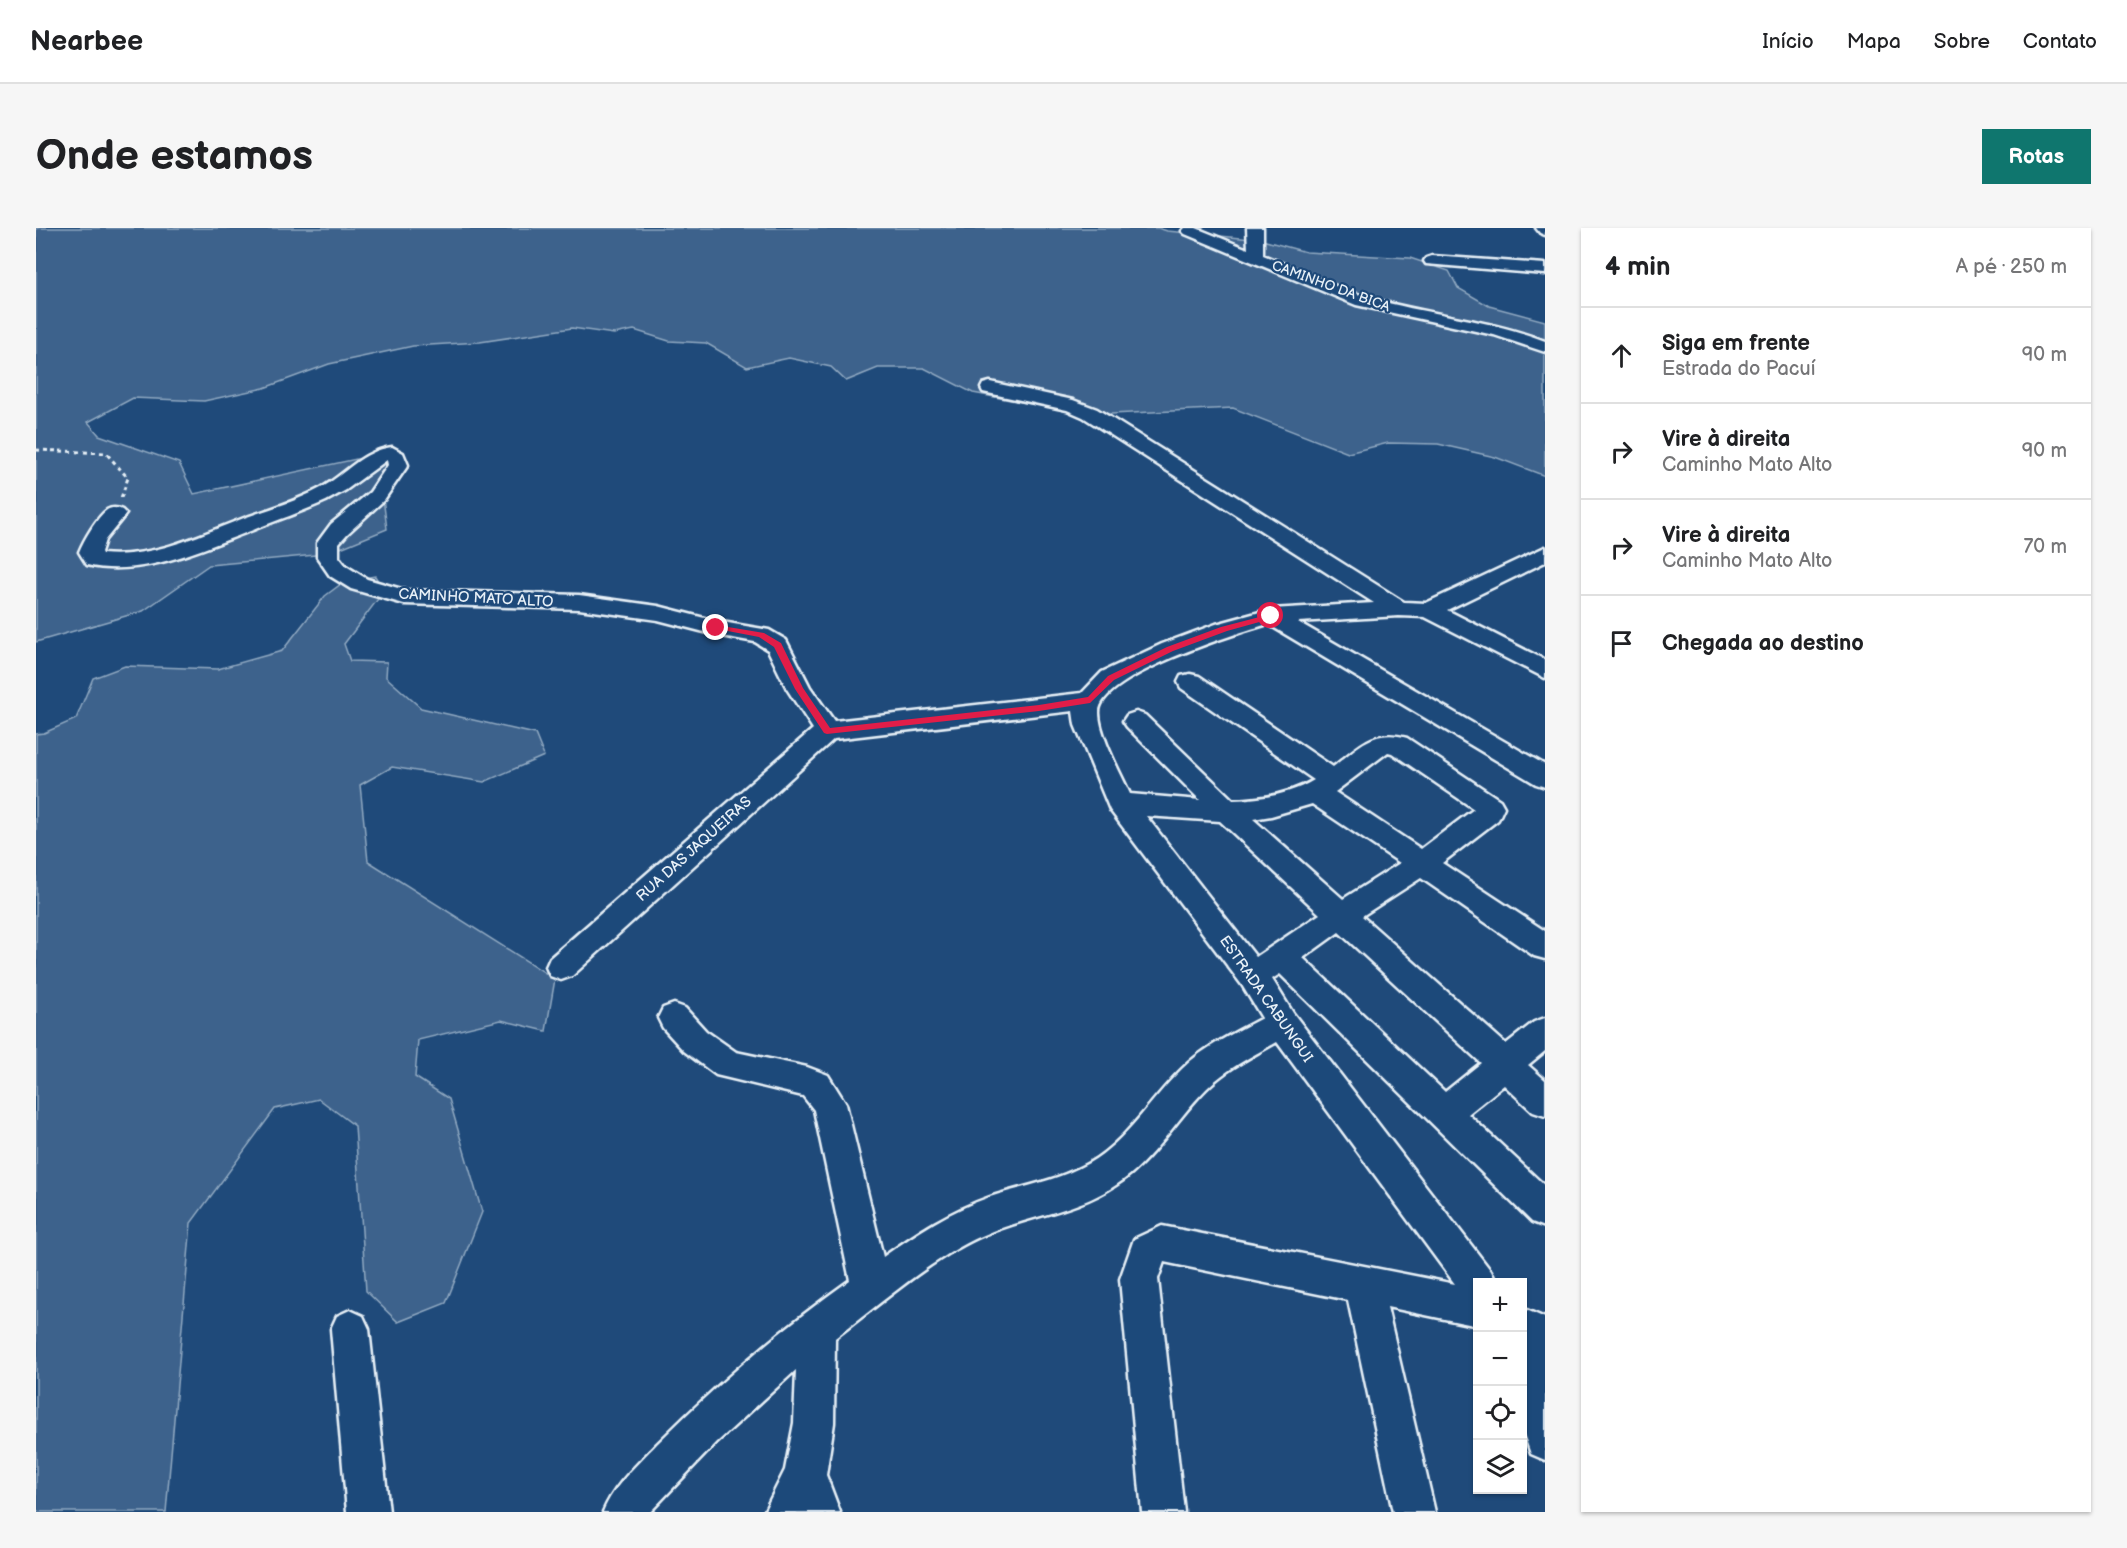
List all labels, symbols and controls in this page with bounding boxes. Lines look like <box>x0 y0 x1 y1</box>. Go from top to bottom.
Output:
text: Nearbee <box>30 25 143 58</box>
text: Início <box>1762 29 1814 54</box>
text: Mapa <box>1847 29 1901 54</box>
text: Sobre <box>1934 29 1990 54</box>
text: Contato <box>2023 29 2097 54</box>
button: Rotas <box>1982 129 2091 184</box>
text: Onde estamos <box>36 131 313 182</box>
text: 4 min <box>1605 252 1670 283</box>
text: A pé · 250 m <box>1956 255 2067 279</box>
street label: CAMINHO DA BICA <box>1270 257 1393 315</box>
text: Siga em frente <box>1662 330 1810 357</box>
icon: ahead <box>1605 339 1638 372</box>
text: 90 m <box>2022 343 2067 367</box>
text: Estrada do Pacuí <box>1662 357 1815 381</box>
text: Vire à direita <box>1662 426 1790 453</box>
icon: right <box>1605 435 1638 468</box>
text: 90 m <box>2022 439 2067 463</box>
text: Caminho Mato Alto <box>1662 453 1832 477</box>
text: Vire à direita <box>1662 522 1790 549</box>
icon: right <box>1605 531 1638 564</box>
text: 70 m <box>2023 535 2067 559</box>
text: Caminho Mato Alto <box>1662 549 1832 573</box>
street label: CAMINHO MATO ALTO <box>398 584 554 612</box>
route start <box>1257 602 1283 628</box>
route end <box>702 614 728 640</box>
icon: arrive <box>1605 627 1638 660</box>
text: Chegada ao destino <box>1662 630 1864 657</box>
street label: RUA DAS JAQUEIRAS <box>632 792 756 906</box>
street label: ESTRADA CABUNGUI <box>1215 932 1317 1066</box>
map controls <box>1473 1278 1527 1494</box>
button: + <box>1473 1278 1527 1332</box>
button: − <box>1473 1332 1527 1386</box>
button: locate <box>1473 1386 1527 1440</box>
button: layers <box>1473 1440 1527 1494</box>

